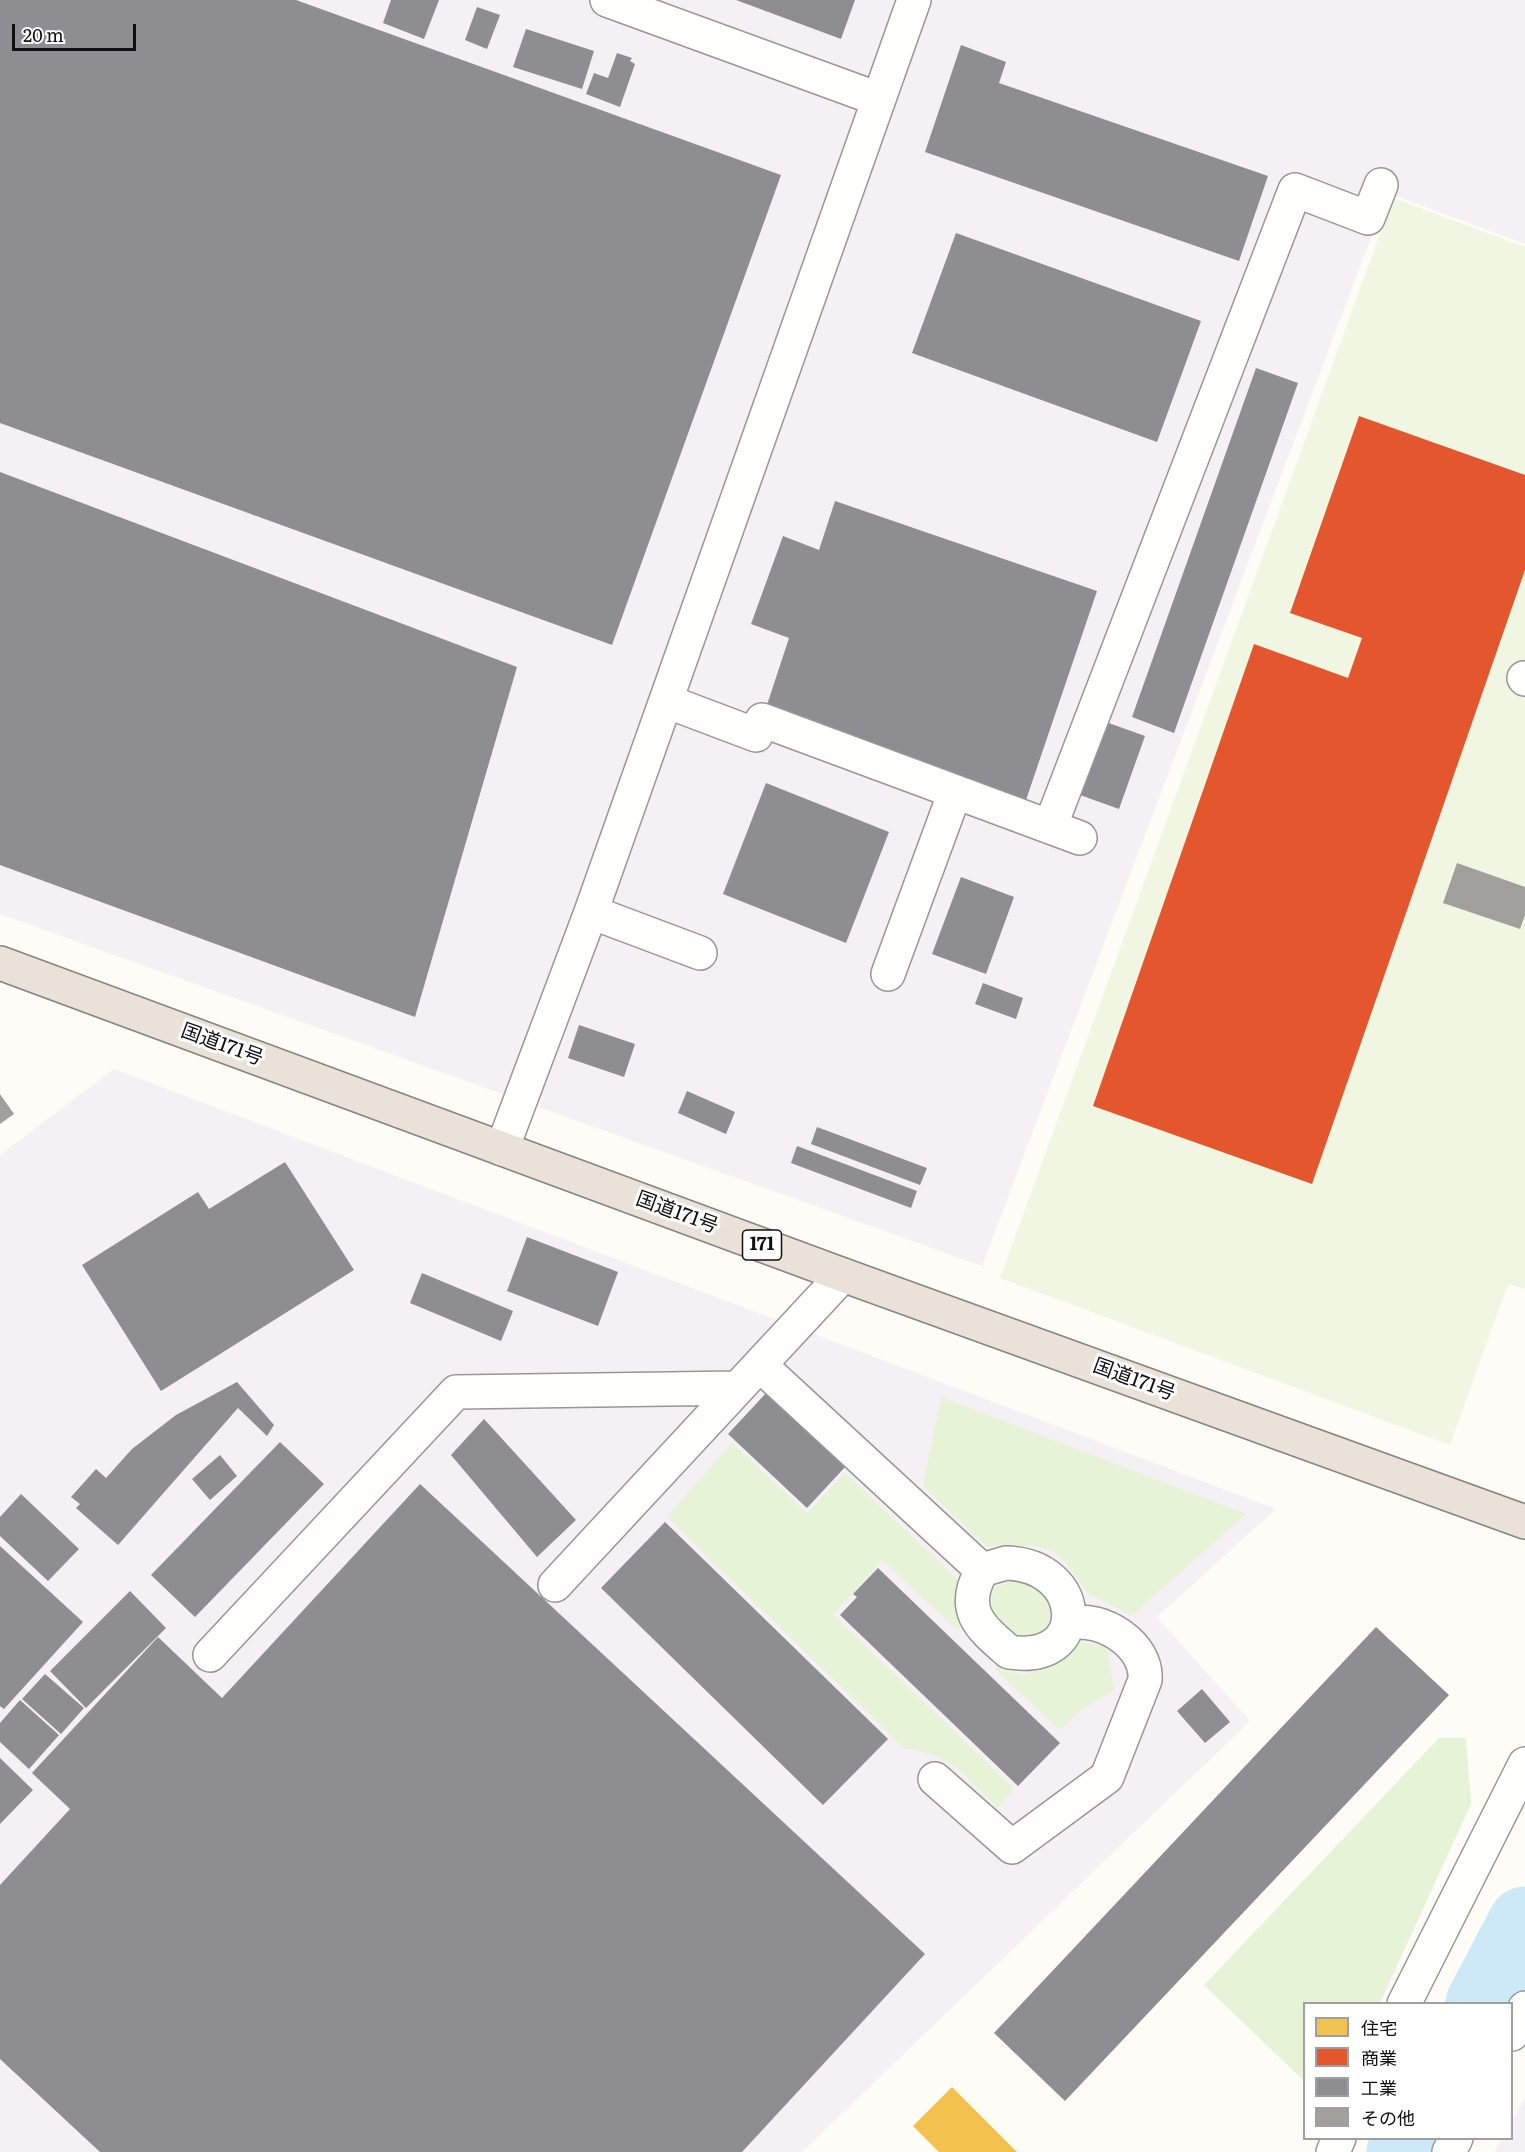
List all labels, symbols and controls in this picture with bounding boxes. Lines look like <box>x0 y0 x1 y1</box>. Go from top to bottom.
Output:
scale bar <box>15 12 140 50</box>
text: 20 m <box>23 21 64 48</box>
street label: 国道171号 <box>178 1019 266 1071</box>
street label: 国道171号 <box>633 1187 721 1239</box>
road number: 171 <box>742 1230 782 1260</box>
street label: 国道171号 <box>1090 1354 1178 1406</box>
legend <box>1303 2002 1513 2140</box>
text: 住宅 <box>1361 2014 1397 2041</box>
text: 商業 <box>1361 2044 1397 2071</box>
text: 工業 <box>1361 2074 1397 2101</box>
text: その他 <box>1361 2104 1415 2131</box>

